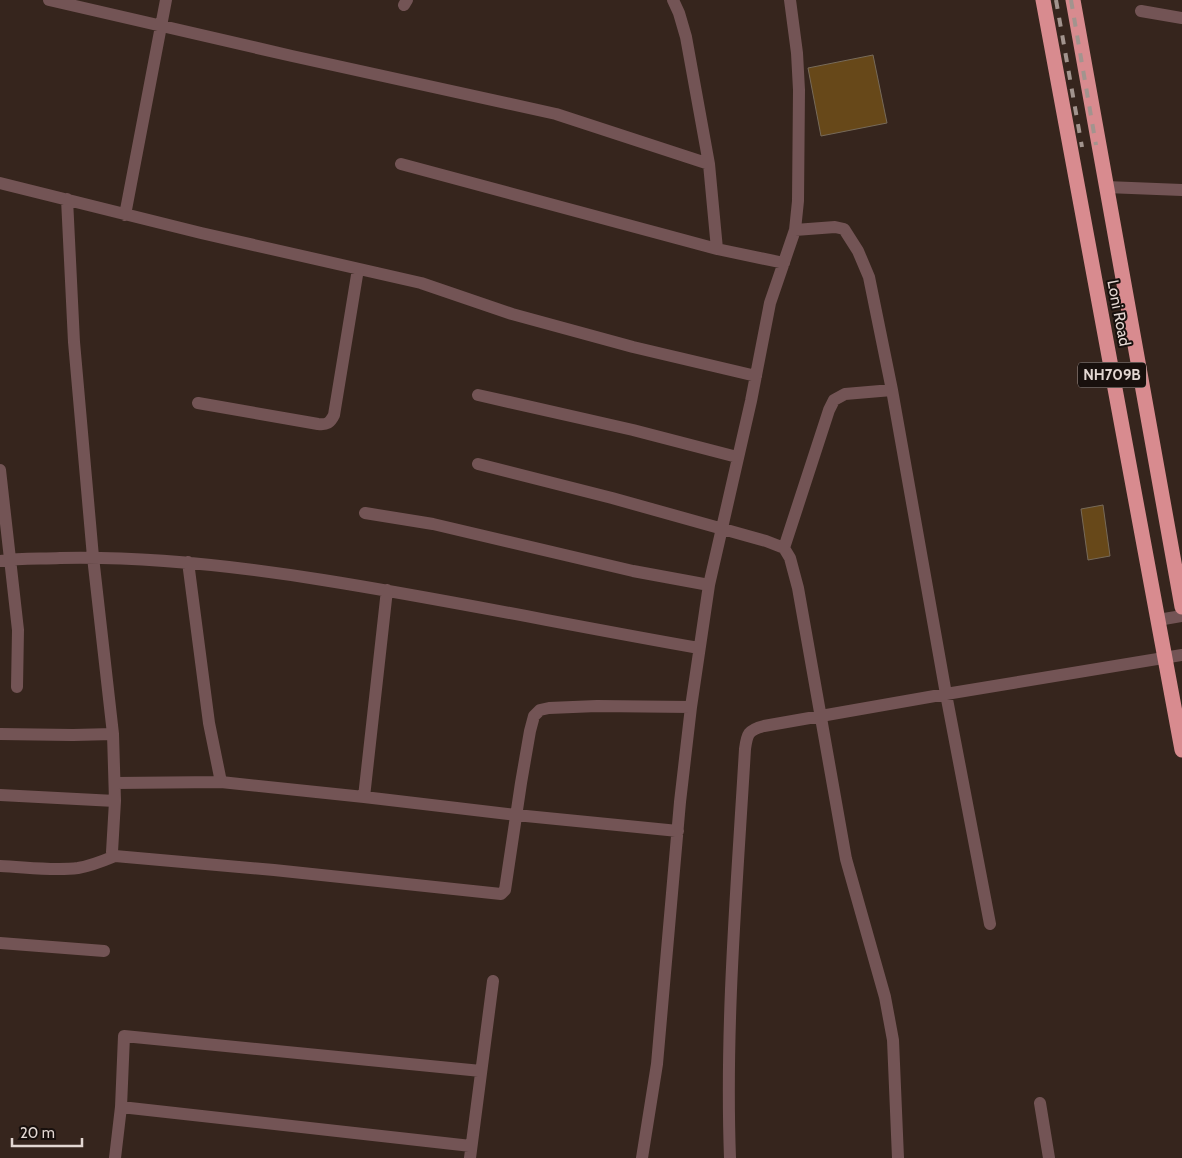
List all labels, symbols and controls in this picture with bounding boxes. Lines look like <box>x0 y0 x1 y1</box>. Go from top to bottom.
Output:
street label: Loni Road <box>1103 278 1135 348</box>
road number: NH709B <box>1078 362 1146 388</box>
scale bar <box>12 1116 82 1148</box>
text: 20 m <box>20 1124 55 1142</box>

